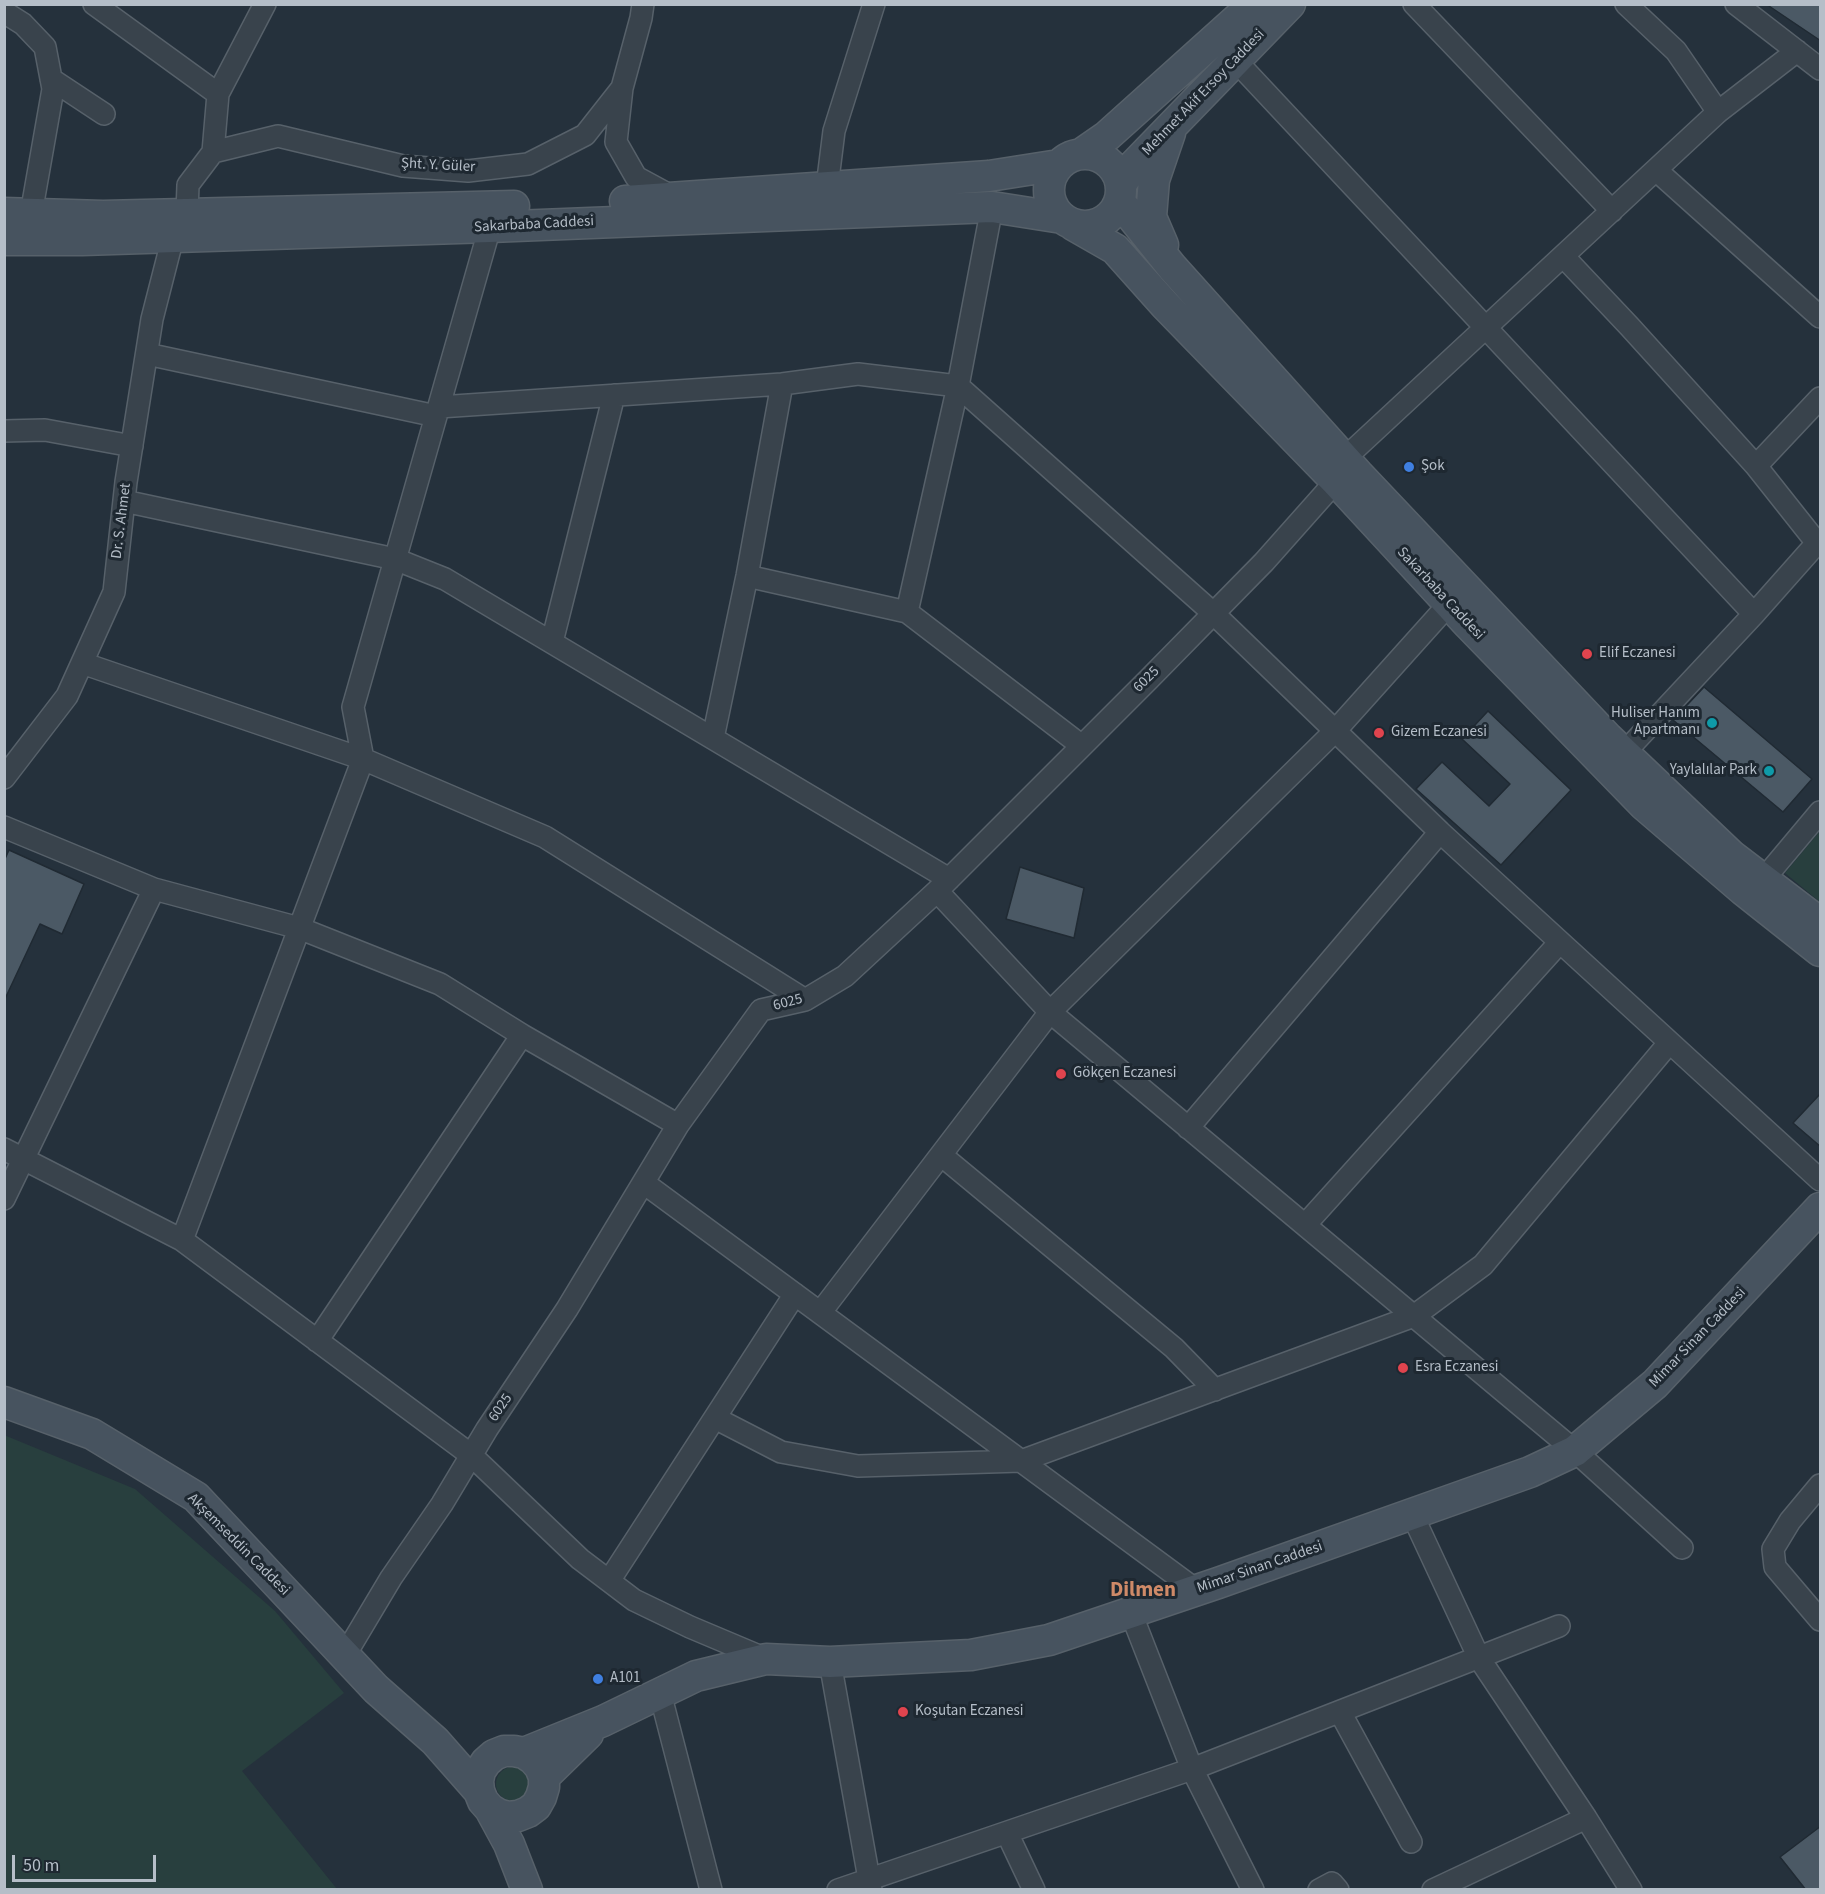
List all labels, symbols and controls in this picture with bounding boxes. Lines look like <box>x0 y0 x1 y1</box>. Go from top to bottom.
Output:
street label: Mehmet Akif Ersoy Caddesi <box>1139 26 1269 160</box>
street label: Şht. Y. Güler <box>400 155 476 177</box>
street label: Sakarbaba Caddesi <box>474 213 594 237</box>
place label: Şok <box>1421 458 1445 476</box>
marker: Şok <box>1402 460 1416 474</box>
street label: Dr. S. Ahmet <box>108 482 136 560</box>
street label: Sakarbaba Caddesi <box>1392 544 1488 644</box>
place label: Elif Eczanesi <box>1599 645 1676 663</box>
marker: Elif Eczanesi <box>1580 647 1594 661</box>
street label: 6025 <box>1130 663 1164 697</box>
place label: Huliser Hanım Apartmanı <box>1611 705 1700 740</box>
marker: Huliser Hanım Apartmanı <box>1705 716 1719 730</box>
place label: Gizem Eczanesi <box>1391 724 1487 742</box>
marker: Gizem Eczanesi <box>1372 726 1386 740</box>
place label: Yaylalılar Park <box>1670 762 1757 780</box>
marker: Yaylalılar Park <box>1762 764 1776 778</box>
street label: 6025 <box>771 990 805 1016</box>
place label: Gökçen Eczanesi <box>1073 1065 1177 1083</box>
marker: Gökçen Eczanesi <box>1054 1067 1068 1081</box>
street label: Mimar Sinan Caddesi <box>1646 1284 1750 1392</box>
place label: Esra Eczanesi <box>1415 1359 1498 1377</box>
marker: Esra Eczanesi <box>1396 1361 1410 1375</box>
street label: 6025 <box>485 1391 517 1425</box>
street label: Akşemseddin Caddesi <box>183 1490 293 1600</box>
street label: Mimar Sinan Caddesi <box>1195 1538 1325 1598</box>
district label: Dilmen <box>1110 1578 1176 1604</box>
place label: A101 <box>610 1670 641 1688</box>
marker: A101 <box>591 1672 605 1686</box>
place label: Koşutan Eczanesi <box>915 1703 1023 1721</box>
marker: Koşutan Eczanesi <box>896 1705 910 1719</box>
scale bar <box>15 1843 159 1881</box>
text: 50 m <box>23 1853 59 1878</box>

